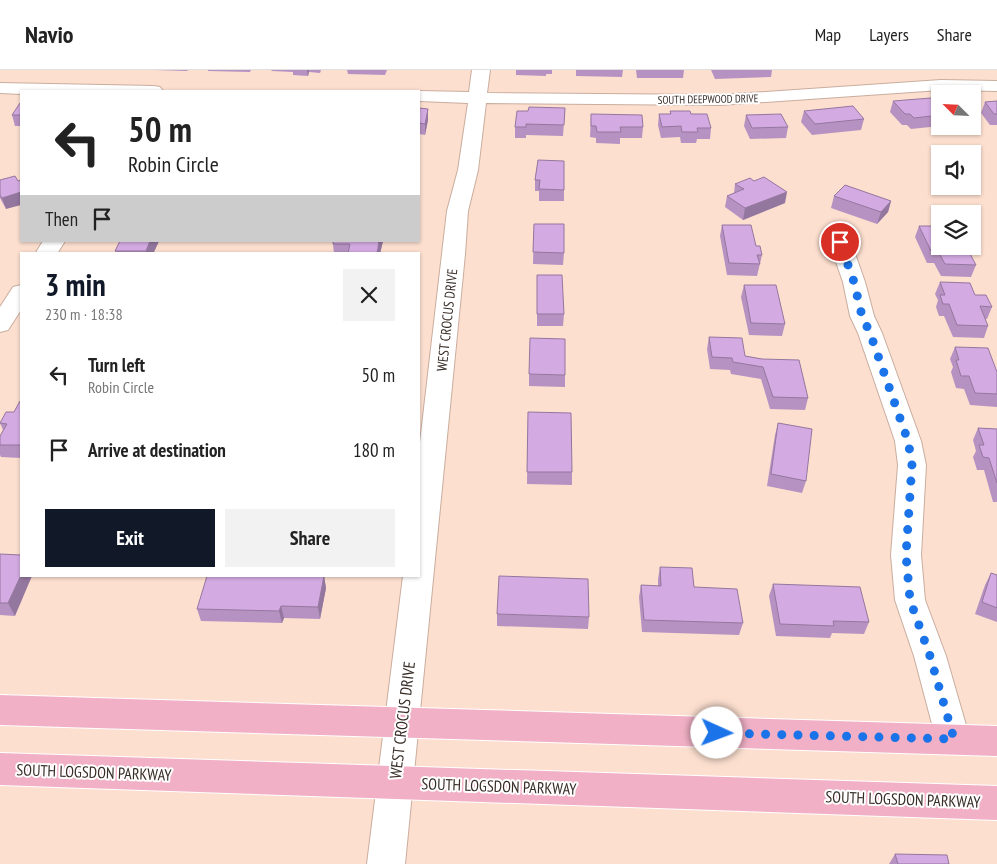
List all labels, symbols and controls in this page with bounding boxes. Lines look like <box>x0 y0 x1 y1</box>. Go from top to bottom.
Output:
text: Navio <box>25 19 74 50</box>
text: Map <box>815 23 841 46</box>
text: Layers <box>869 23 909 46</box>
text: Share <box>937 23 972 46</box>
north arrow <box>931 85 981 135</box>
map controls <box>931 85 981 255</box>
street label: SOUTH DEEPWOOD DRIVE <box>658 91 759 107</box>
text: 50 m <box>128 106 192 152</box>
icon: left <box>45 110 110 175</box>
button: sound <box>931 145 981 195</box>
text: Robin Circle <box>128 150 219 178</box>
icon: arrive <box>88 205 116 233</box>
button: layers <box>931 205 981 255</box>
text: Then <box>45 207 78 231</box>
pin <box>819 221 861 263</box>
icon: arrive <box>826 228 854 256</box>
text: 3 min <box>45 265 106 304</box>
street label: WEST CROCUS DRIVE <box>433 268 461 372</box>
button: close <box>343 269 395 321</box>
text: 230 m · 18:38 <box>45 304 123 324</box>
text: Turn left <box>88 353 145 377</box>
icon: left <box>45 361 73 389</box>
text: 50 m <box>362 363 395 387</box>
text: Robin Circle <box>88 377 154 397</box>
icon: arrive <box>45 436 73 464</box>
text: Arrive at destination <box>88 438 226 462</box>
text: 180 m <box>353 438 395 462</box>
button: Exit <box>45 509 215 567</box>
button: Share <box>225 509 395 567</box>
street label: WEST CROCUS DRIVE <box>385 660 419 780</box>
position arrow <box>690 706 742 758</box>
street label: SOUTH LOGSDON PARKWAY <box>16 759 173 785</box>
street label: SOUTH LOGSDON PARKWAY <box>421 773 578 799</box>
street label: SOUTH LOGSDON PARKWAY <box>825 786 982 812</box>

